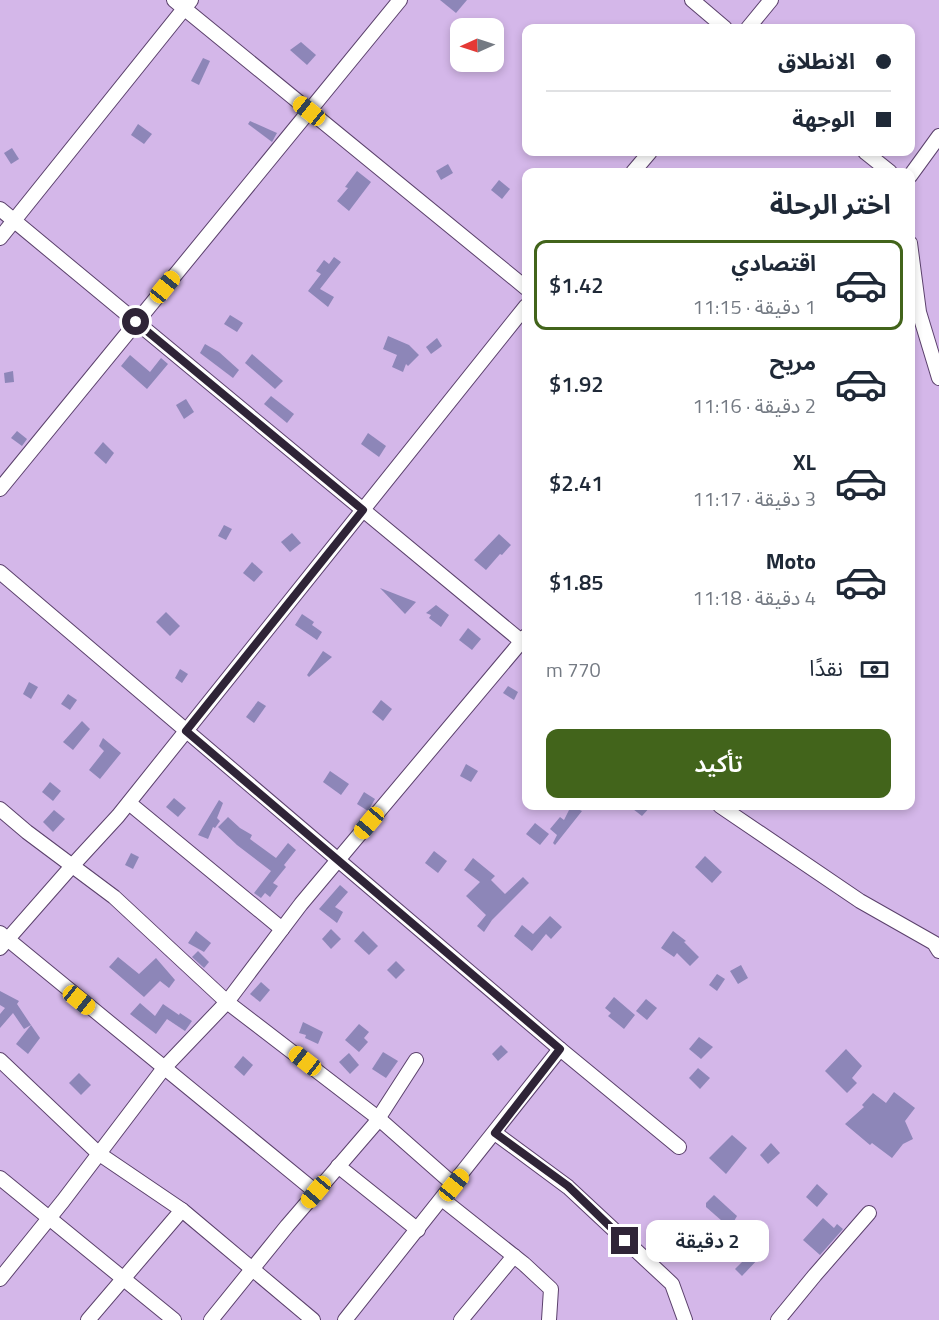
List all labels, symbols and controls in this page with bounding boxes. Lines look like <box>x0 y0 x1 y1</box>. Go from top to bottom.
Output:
north arrow <box>450 18 504 72</box>
map controls <box>450 18 504 72</box>
text: الانطلاق <box>778 44 855 78</box>
car <box>289 93 329 129</box>
text: الوجهة <box>792 102 855 136</box>
text: اختر الرحلة <box>770 183 891 224</box>
text: اقتصادي <box>731 246 816 280</box>
icon: car <box>834 258 888 312</box>
car <box>147 267 183 307</box>
text: $1.42 <box>549 268 604 302</box>
text: 1 دقيقة · 11:15 <box>693 291 816 322</box>
route start <box>122 308 149 335</box>
text: مريح <box>770 345 816 379</box>
icon: car <box>834 357 888 411</box>
text: $1.92 <box>549 367 604 401</box>
text: 2 دقيقة · 11:16 <box>693 390 816 421</box>
text: XL <box>793 445 816 479</box>
icon: car <box>834 456 888 510</box>
text: $2.41 <box>549 466 604 500</box>
text: 3 دقيقة · 11:17 <box>693 483 816 514</box>
text: Moto <box>766 544 816 578</box>
icon: car <box>834 555 888 609</box>
text: $1.85 <box>549 565 604 599</box>
text: 4 دقيقة · 11:18 <box>693 582 816 613</box>
text: نقدًا <box>809 651 843 685</box>
icon: cash <box>858 653 891 686</box>
text: 770 m <box>546 654 601 685</box>
button: تأكيد <box>546 729 891 798</box>
car <box>351 803 387 843</box>
car <box>59 982 99 1018</box>
car <box>285 1043 325 1079</box>
car <box>436 1165 472 1205</box>
car <box>298 1172 334 1212</box>
callout: 2 دقيقة <box>646 1220 769 1262</box>
text: 2 دقيقة <box>675 1225 740 1256</box>
route end <box>611 1227 638 1254</box>

